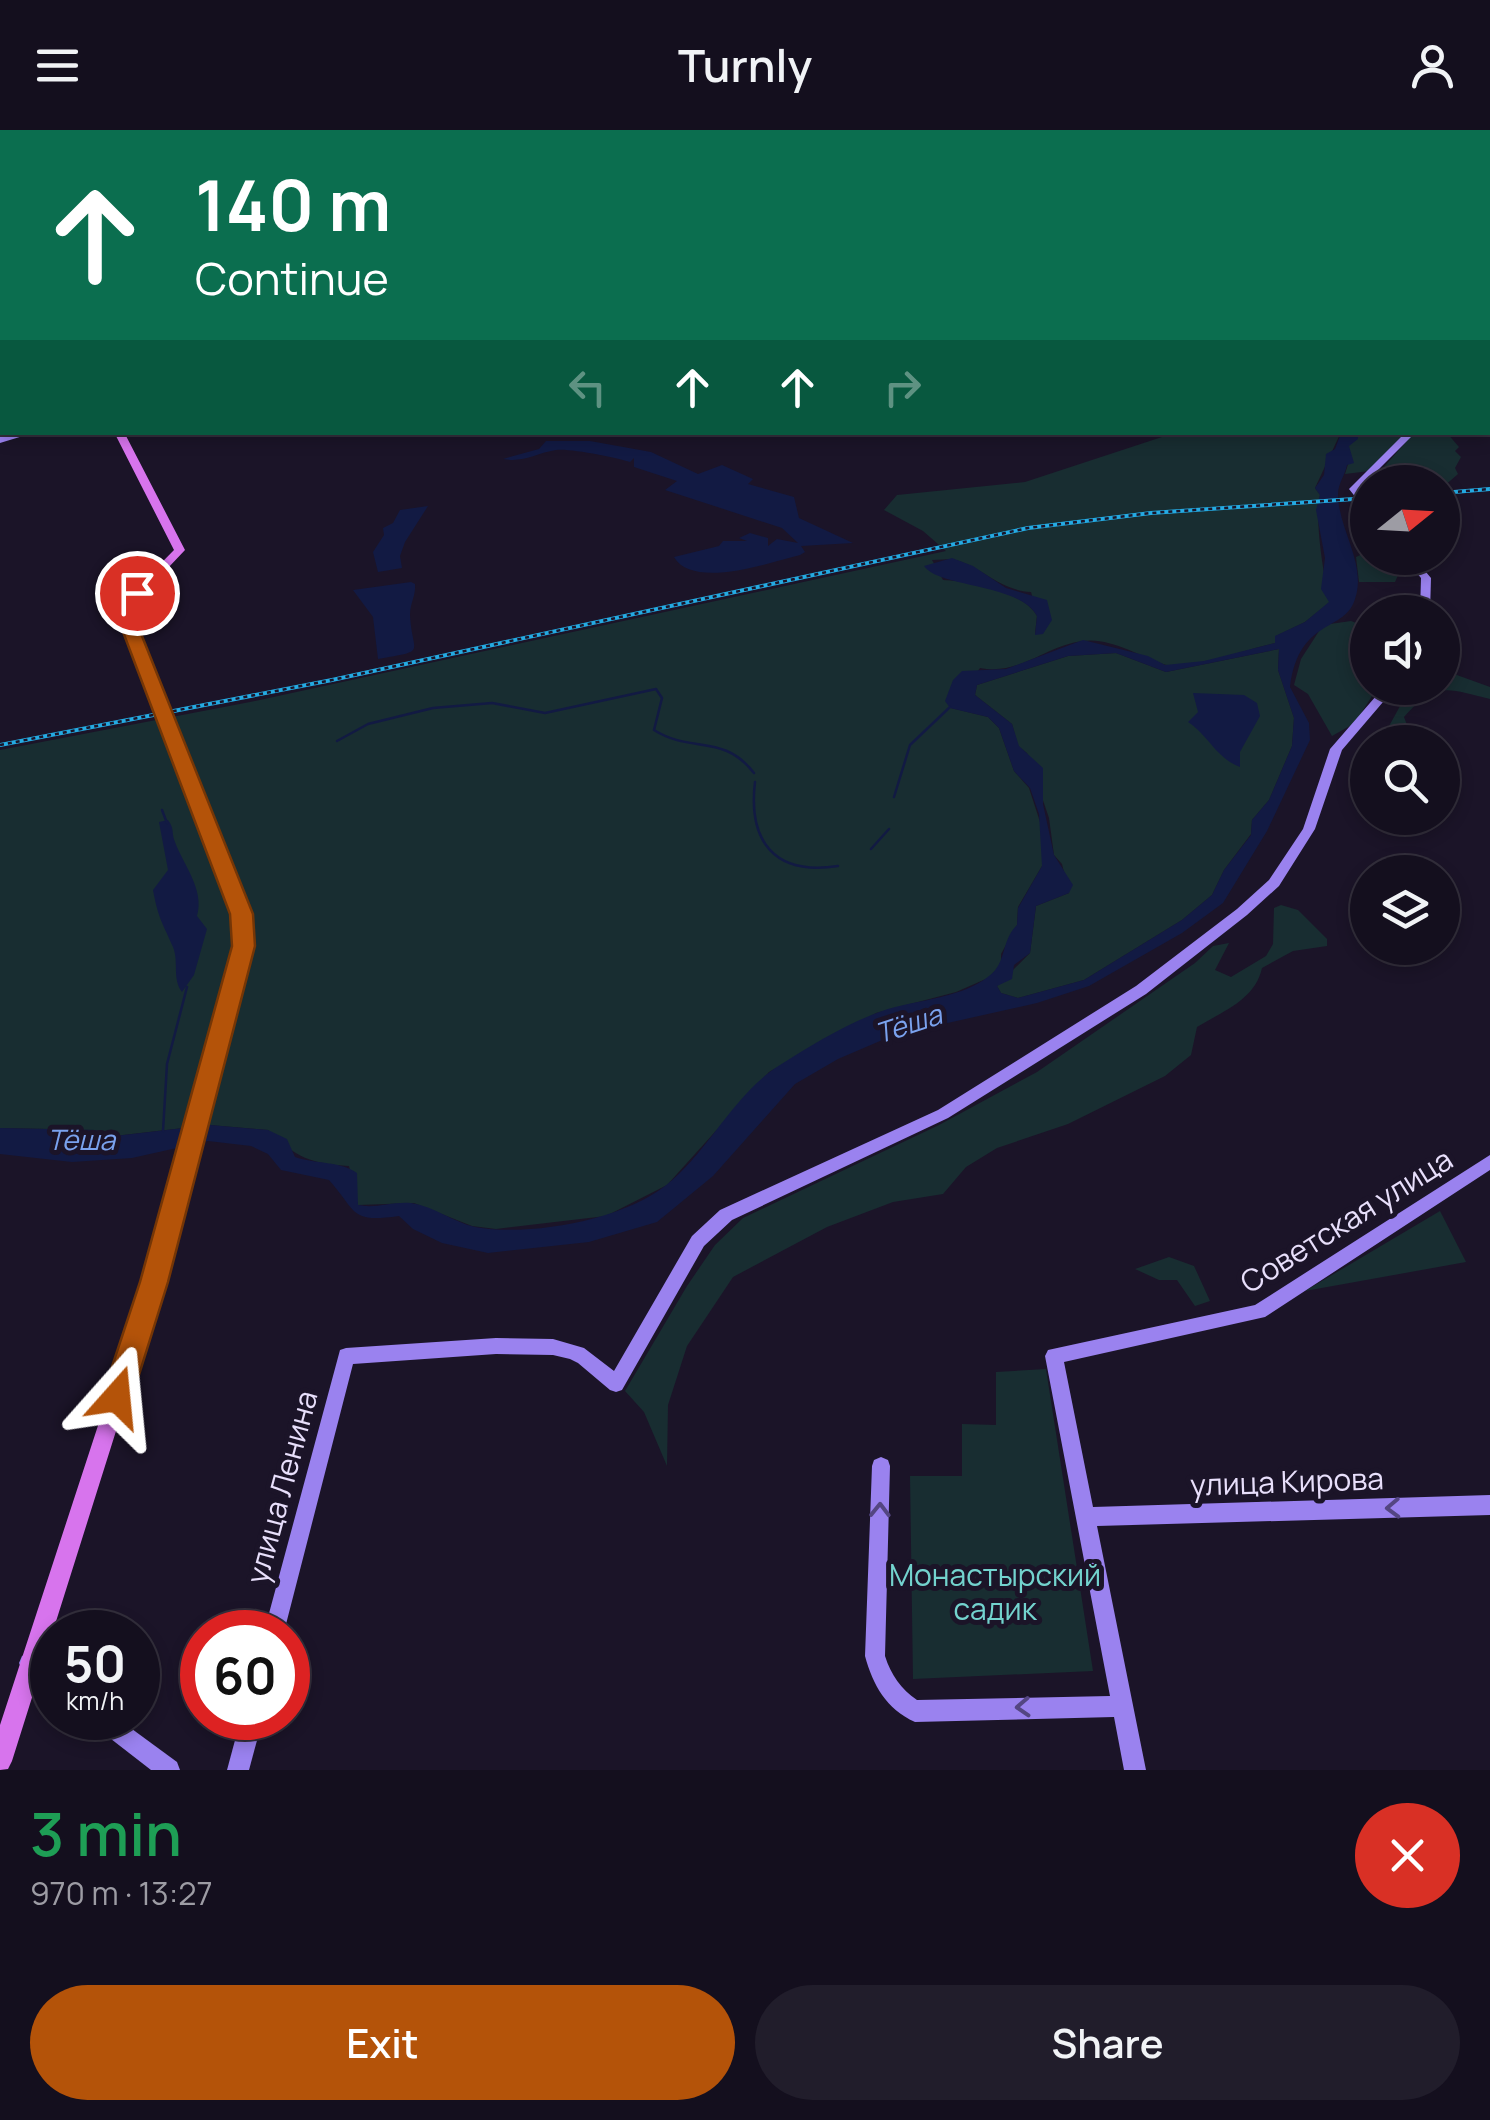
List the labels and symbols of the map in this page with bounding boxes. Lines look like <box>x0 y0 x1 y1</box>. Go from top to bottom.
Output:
north arrow <box>1350 465 1460 575</box>
pin <box>95 551 180 636</box>
water label: Тёша <box>870 994 948 1052</box>
water label: Тёша <box>47 1120 116 1158</box>
street label: Советская улица <box>1232 1138 1460 1302</box>
position arrow <box>65 1345 169 1449</box>
street label: улица Ленина <box>236 1386 326 1588</box>
street label: улица Кирова <box>1189 1457 1385 1505</box>
one-way arrow <box>1384 1497 1400 1518</box>
one-way arrow <box>870 1501 891 1517</box>
park label: Монастырский садик <box>889 1554 1101 1629</box>
speed limit sign: 60 <box>180 1610 310 1740</box>
one-way arrow <box>1015 1697 1031 1718</box>

